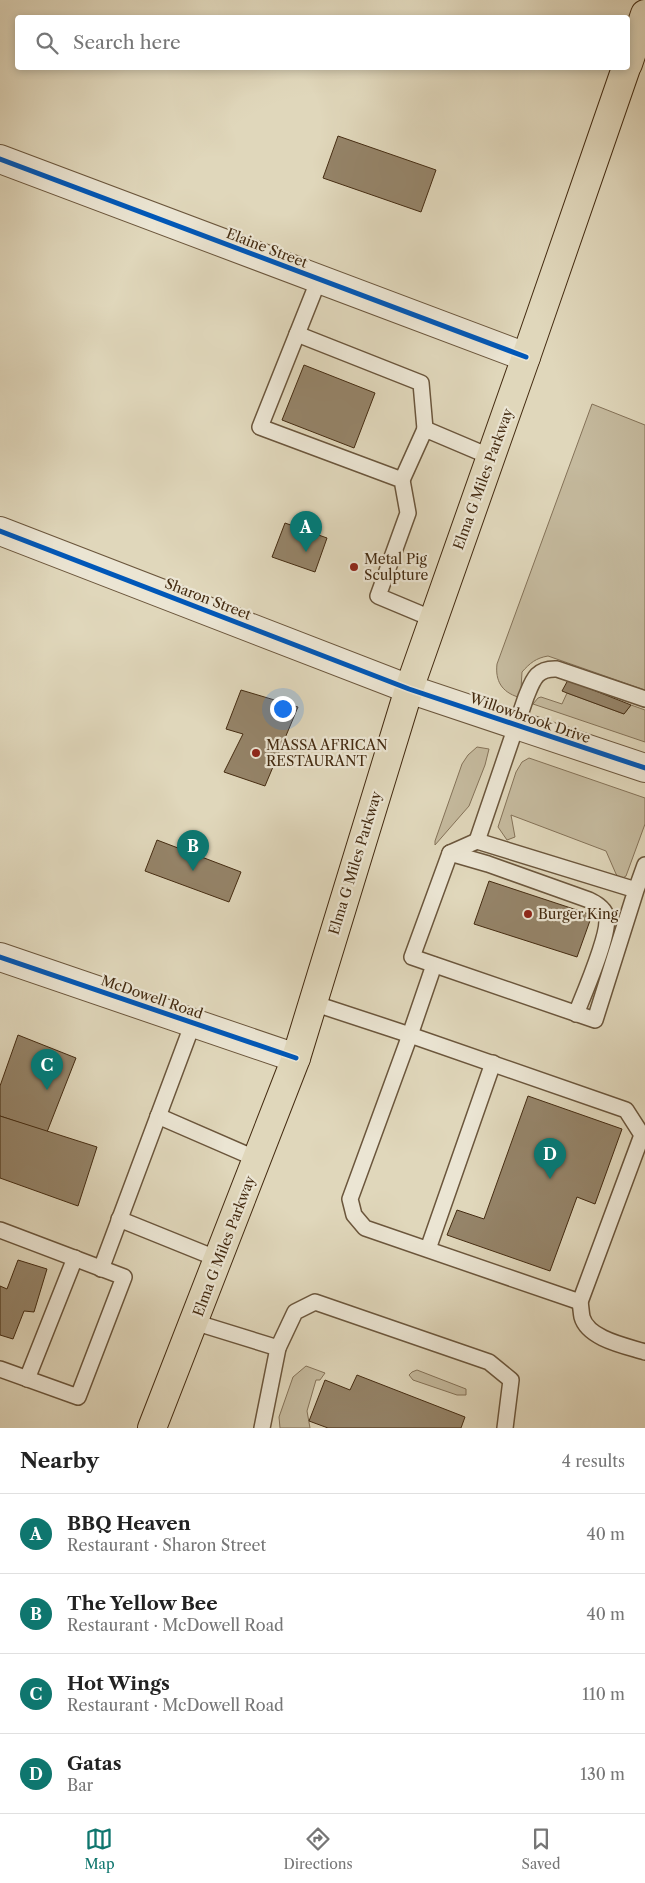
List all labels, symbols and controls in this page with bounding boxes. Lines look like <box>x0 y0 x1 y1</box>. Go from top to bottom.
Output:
search box <box>15 15 630 70</box>
icon: search <box>33 29 61 57</box>
text: Search here <box>73 31 181 54</box>
street label: Elaine Street <box>224 224 310 272</box>
street label: Elma G Miles Parkway <box>449 406 517 552</box>
pin: A <box>290 511 322 552</box>
place label: Metal Pig Sculpture <box>364 550 428 584</box>
marker: Metal Pig Sculpture <box>348 561 360 573</box>
street label: Sharon Street <box>162 574 254 624</box>
street label: Willowbrook Drive <box>466 689 593 747</box>
your location <box>270 696 296 722</box>
place label: MASSA AFRICAN RESTAURANT <box>266 736 388 770</box>
marker: MASSA AFRICAN RESTAURANT <box>250 747 262 759</box>
street label: Elma G Miles Parkway <box>325 789 385 937</box>
pin: B <box>177 830 209 871</box>
place label: Burger King <box>538 905 619 923</box>
marker: Burger King <box>522 908 534 920</box>
street label: McDowell Road <box>99 971 206 1023</box>
pin: C <box>31 1049 63 1090</box>
pin: D <box>534 1138 566 1179</box>
street label: Elma G Miles Parkway <box>189 1173 259 1319</box>
text: Nearby <box>20 1448 99 1473</box>
text: 4 results <box>562 1451 625 1471</box>
text: BBQ Heaven <box>67 1512 191 1535</box>
text: A <box>30 1524 42 1544</box>
text: 40 m <box>586 1524 625 1544</box>
text: Restaurant · Sharon Street <box>67 1535 266 1555</box>
text: The Yellow Bee <box>67 1592 217 1615</box>
text: B <box>30 1604 42 1624</box>
text: 40 m <box>586 1604 625 1624</box>
text: Restaurant · McDowell Road <box>67 1615 284 1635</box>
text: Hot Wings <box>67 1672 170 1695</box>
text: C <box>30 1684 42 1704</box>
text: 110 m <box>582 1684 625 1704</box>
text: Restaurant · McDowell Road <box>67 1695 284 1715</box>
text: Gatas <box>67 1752 122 1775</box>
text: D <box>29 1764 43 1784</box>
text: 130 m <box>580 1764 625 1784</box>
text: Bar <box>67 1775 93 1795</box>
tab: Map <box>84 1825 115 1873</box>
tab: Directions <box>283 1825 353 1873</box>
tab: Saved <box>522 1825 560 1873</box>

